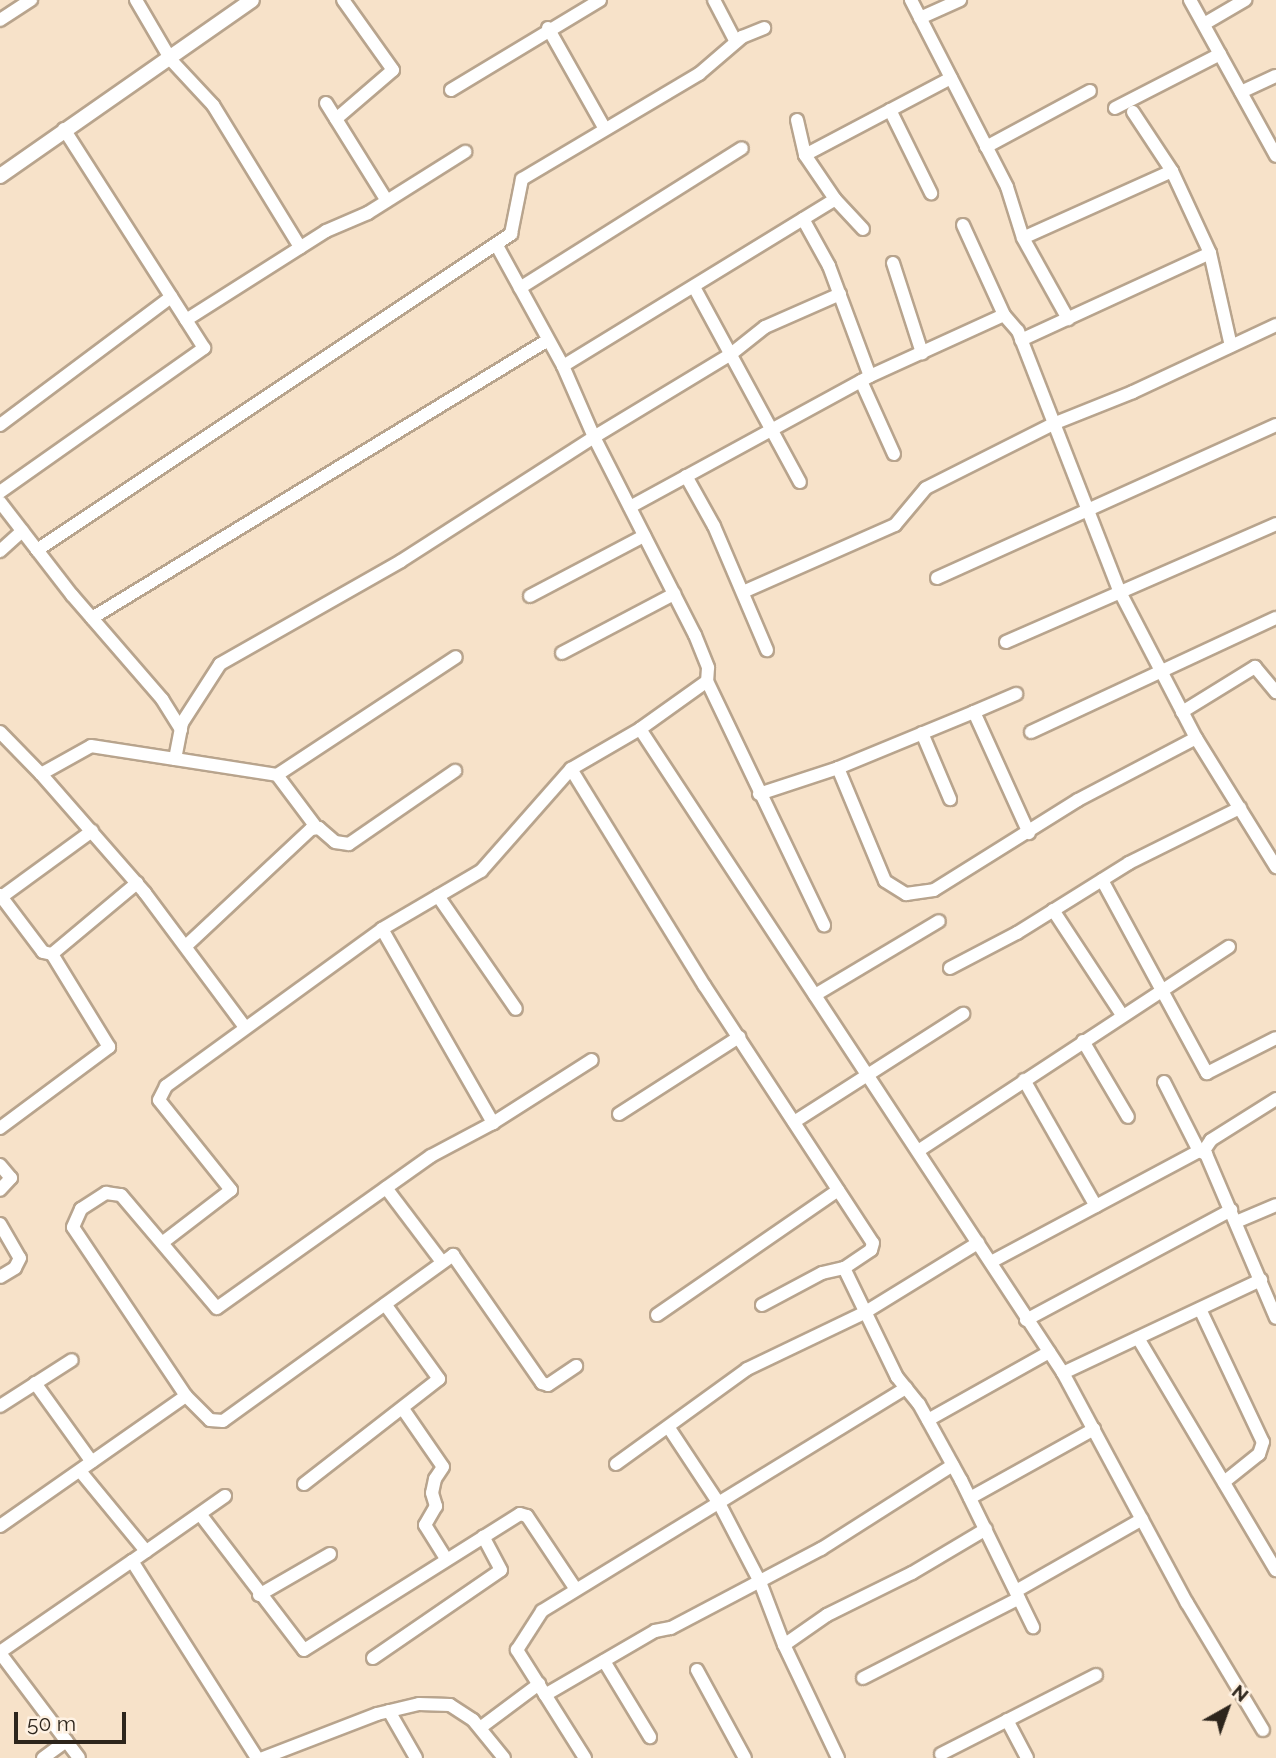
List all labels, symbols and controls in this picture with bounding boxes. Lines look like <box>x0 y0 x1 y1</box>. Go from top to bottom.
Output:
north arrow <box>1192 1674 1262 1744</box>
text: N <box>1228 1680 1253 1706</box>
scale bar <box>18 1698 130 1742</box>
text: 50 m <box>27 1711 76 1736</box>

